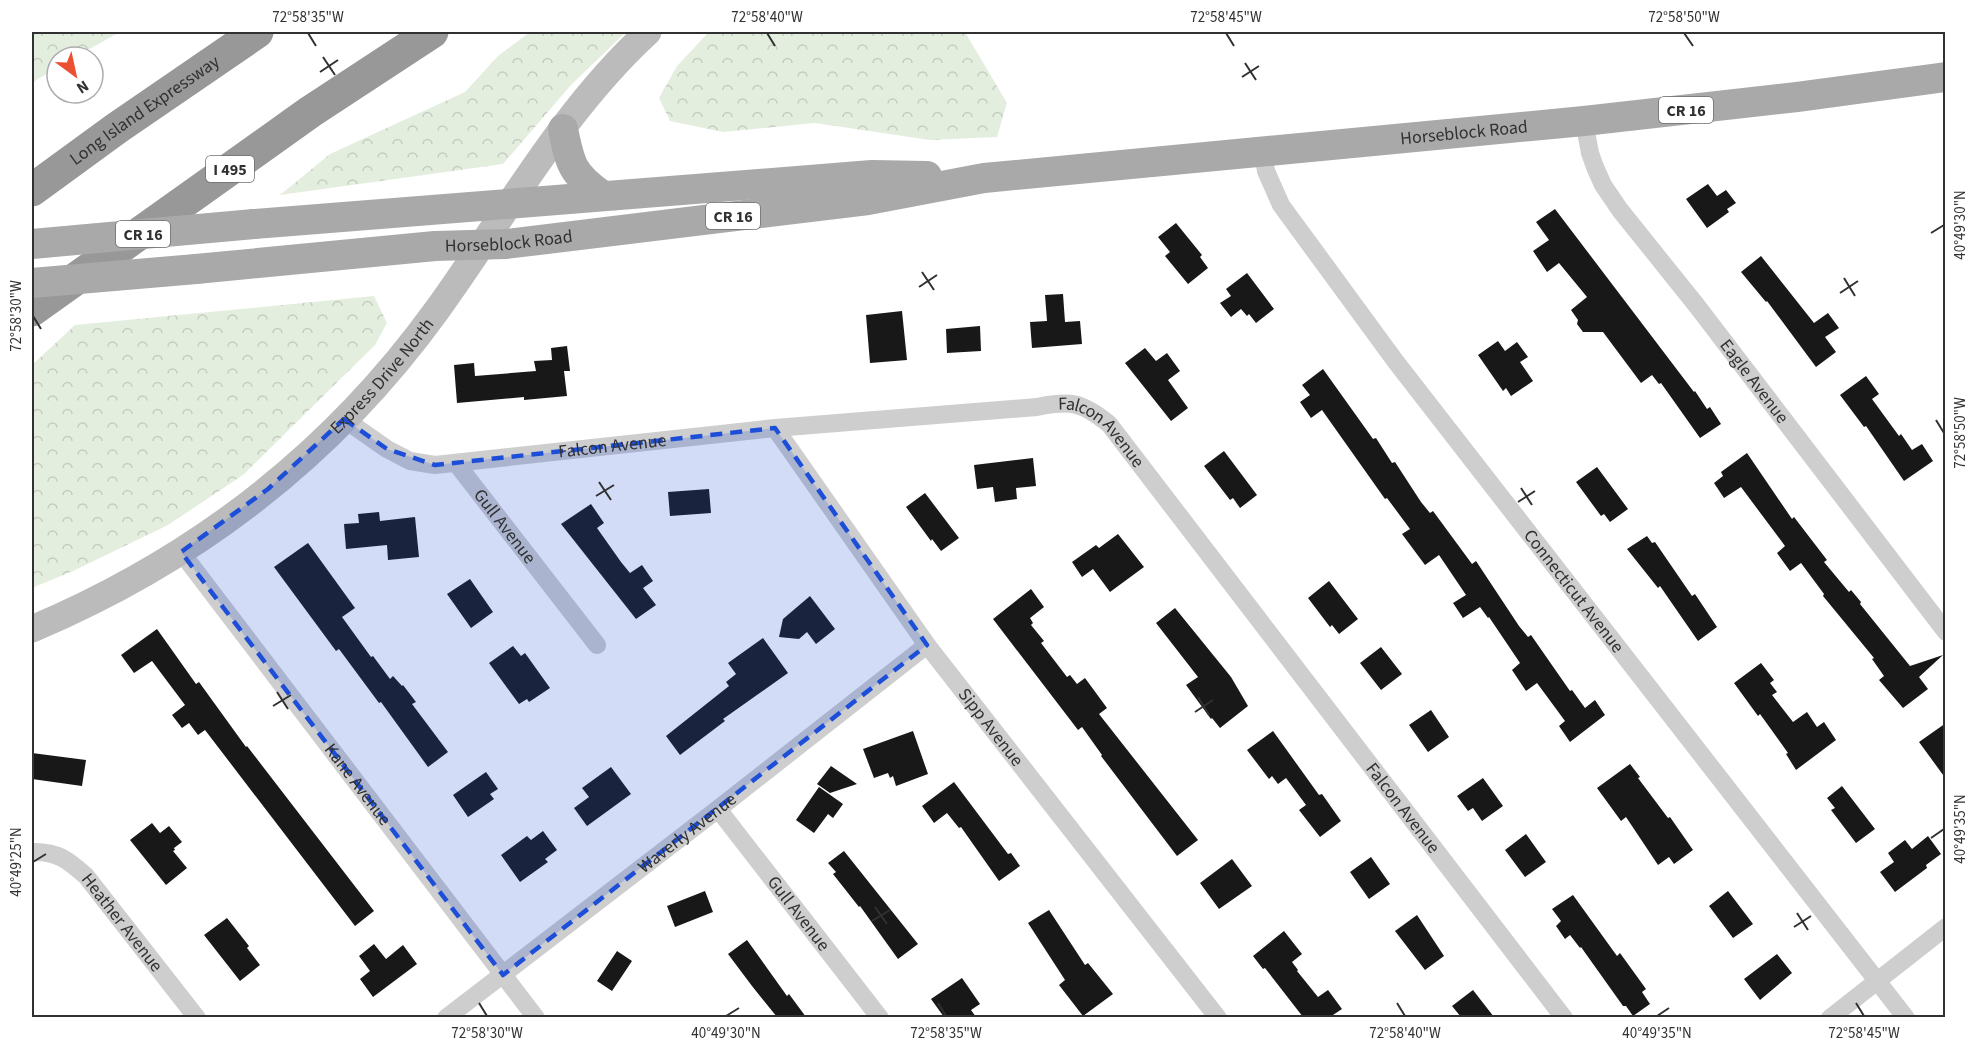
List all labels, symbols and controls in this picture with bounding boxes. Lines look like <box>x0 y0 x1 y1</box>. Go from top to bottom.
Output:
text: 72°58'35"W <box>272 7 344 28</box>
text: 72°58'40"W <box>731 7 803 28</box>
text: 72°58'45"W <box>1190 7 1262 28</box>
text: 72°58'50"W <box>1648 7 1720 28</box>
north arrow <box>45 45 105 105</box>
street label: Long Island Expressway <box>65 49 225 172</box>
text: N <box>72 75 93 99</box>
road number: CR 16 <box>1659 97 1713 123</box>
street label: Horseblock Road <box>1399 114 1529 151</box>
road number: I 495 <box>206 156 254 182</box>
text: 40°49'30"N <box>1950 190 1971 260</box>
road number: CR 16 <box>706 203 760 229</box>
road number: CR 16 <box>116 221 170 247</box>
street label: Horseblock Road <box>445 224 574 259</box>
text: 72°58'30"W <box>6 280 27 352</box>
street label: Express Drive North <box>325 313 440 440</box>
street label: Eagle Avenue <box>1714 334 1794 429</box>
street label: Falcon Avenue <box>1058 391 1150 473</box>
text: 72°58'50"W <box>1950 397 1971 469</box>
street label: Falcon Avenue <box>557 428 668 465</box>
street label: Gull Avenue <box>467 484 542 570</box>
street label: Connecticut Avenue <box>1518 524 1630 658</box>
street label: Sipp Avenue <box>952 683 1029 772</box>
street label: Kane Avenue <box>318 738 397 831</box>
street label: Falcon Avenue <box>1360 758 1446 859</box>
street label: Waverly Avenue <box>633 787 742 879</box>
text: 40°49'35"N <box>1950 794 1971 864</box>
text: 40°49'25"N <box>6 827 27 897</box>
street label: Heather Avenue <box>75 868 169 978</box>
street label: Gull Avenue <box>761 871 836 957</box>
text: 72°58'30"W <box>451 1023 523 1044</box>
text: 40°49'30"N <box>691 1023 761 1044</box>
text: 72°58'35"W <box>910 1023 982 1044</box>
text: 72°58'40"W <box>1369 1023 1441 1044</box>
text: 40°49'35"N <box>1622 1023 1692 1044</box>
text: 72°58'45"W <box>1828 1023 1900 1044</box>

